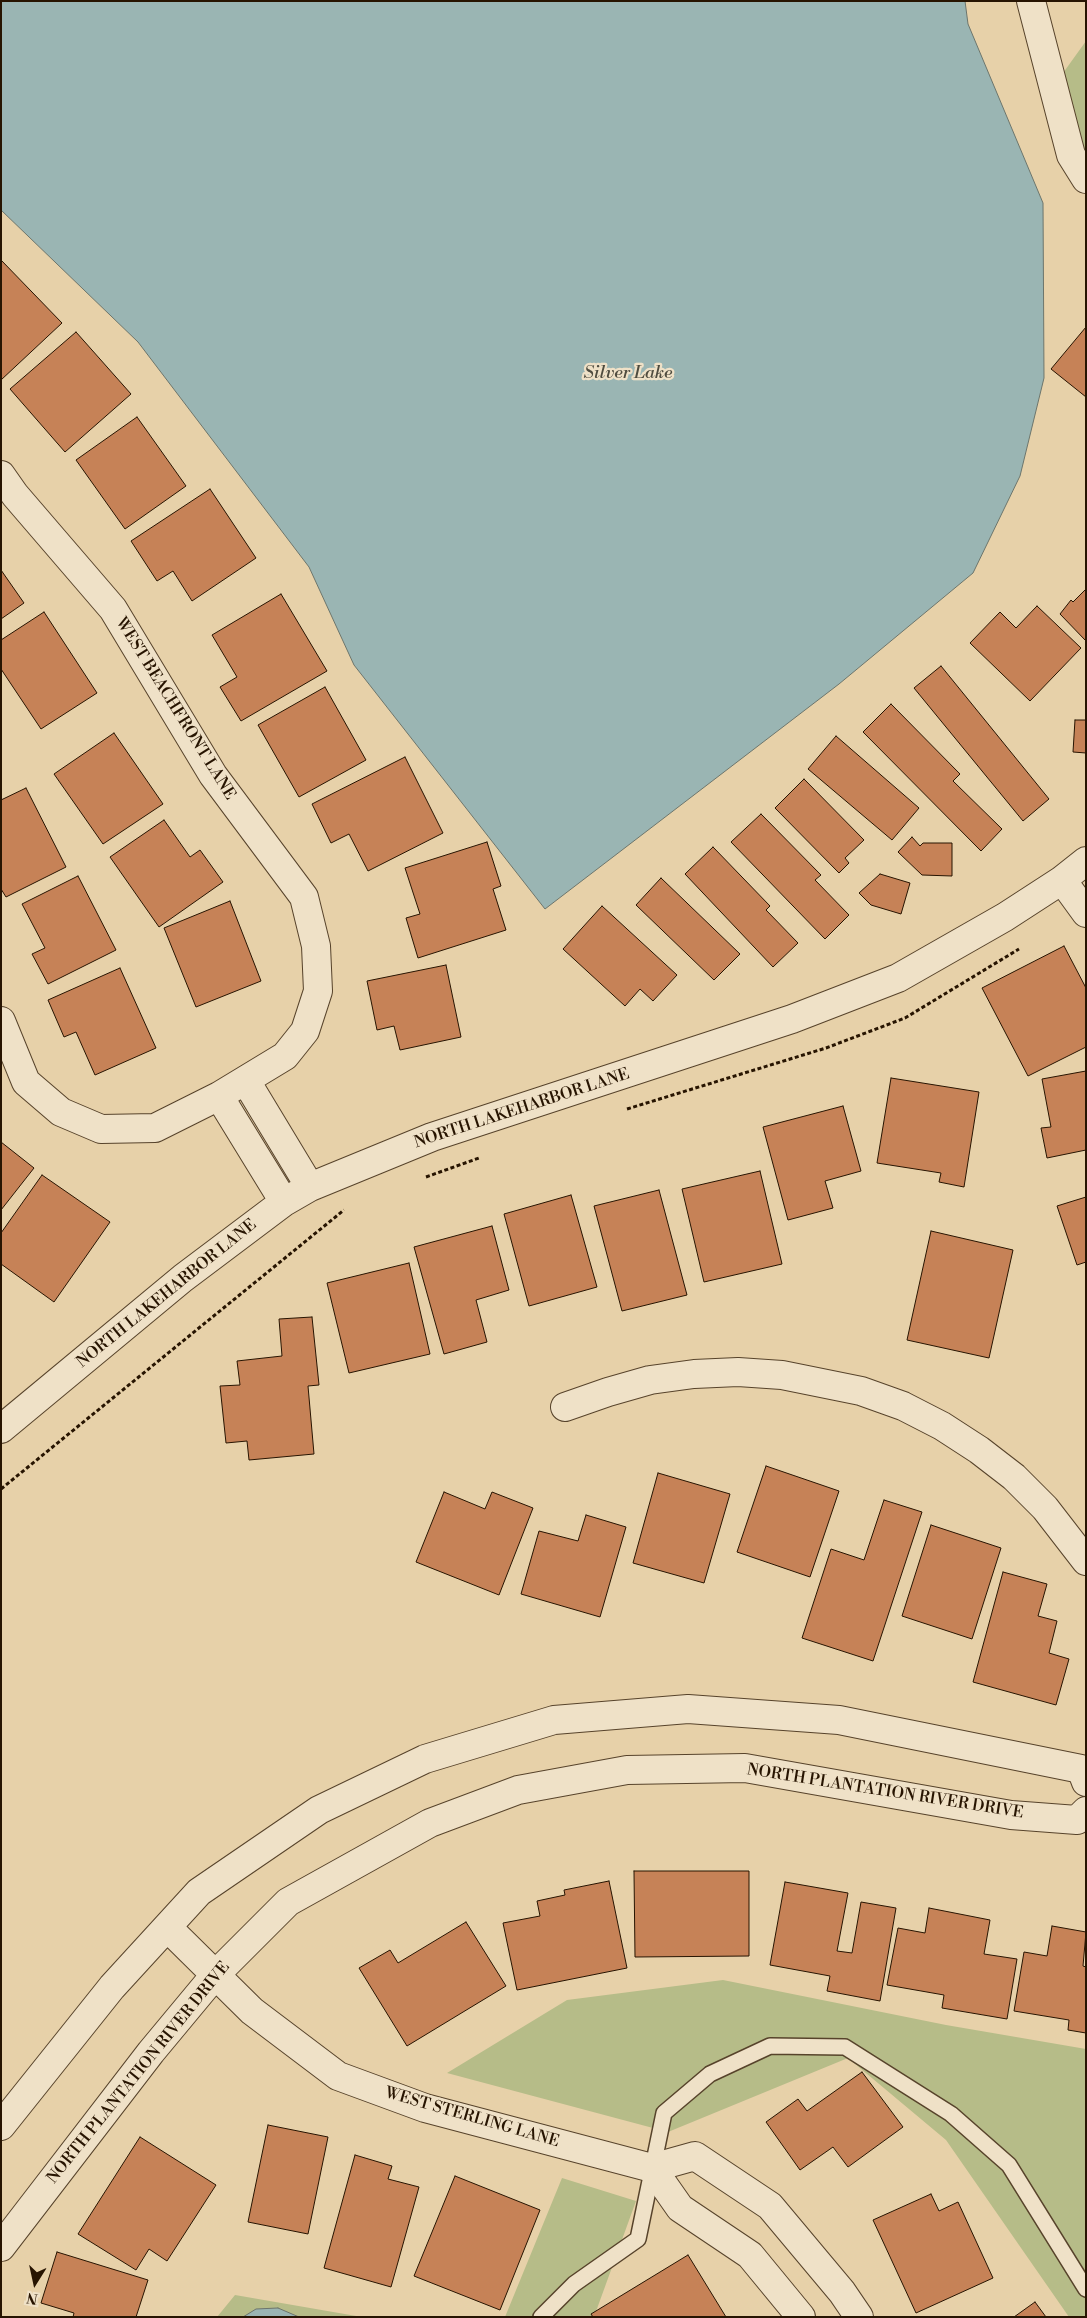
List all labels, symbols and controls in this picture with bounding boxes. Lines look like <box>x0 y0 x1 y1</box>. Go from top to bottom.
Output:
water label: Silver Lake <box>584 363 672 385</box>
street label: WEST BEACHFRONT LANE <box>111 614 239 804</box>
street label: NORTH LAKEHARBOR LANE <box>412 1065 632 1153</box>
street label: NORTH LAKEHARBOR LANE <box>73 1216 261 1372</box>
street label: NORTH PLANTATION RIVER DRIVE <box>745 1761 1025 1823</box>
street label: NORTH PLANTATION RIVER DRIVE <box>43 1958 235 2188</box>
street label: WEST STERLING LANE <box>383 2084 561 2152</box>
north arrow <box>10 2258 60 2308</box>
text: N <box>25 2288 39 2308</box>

